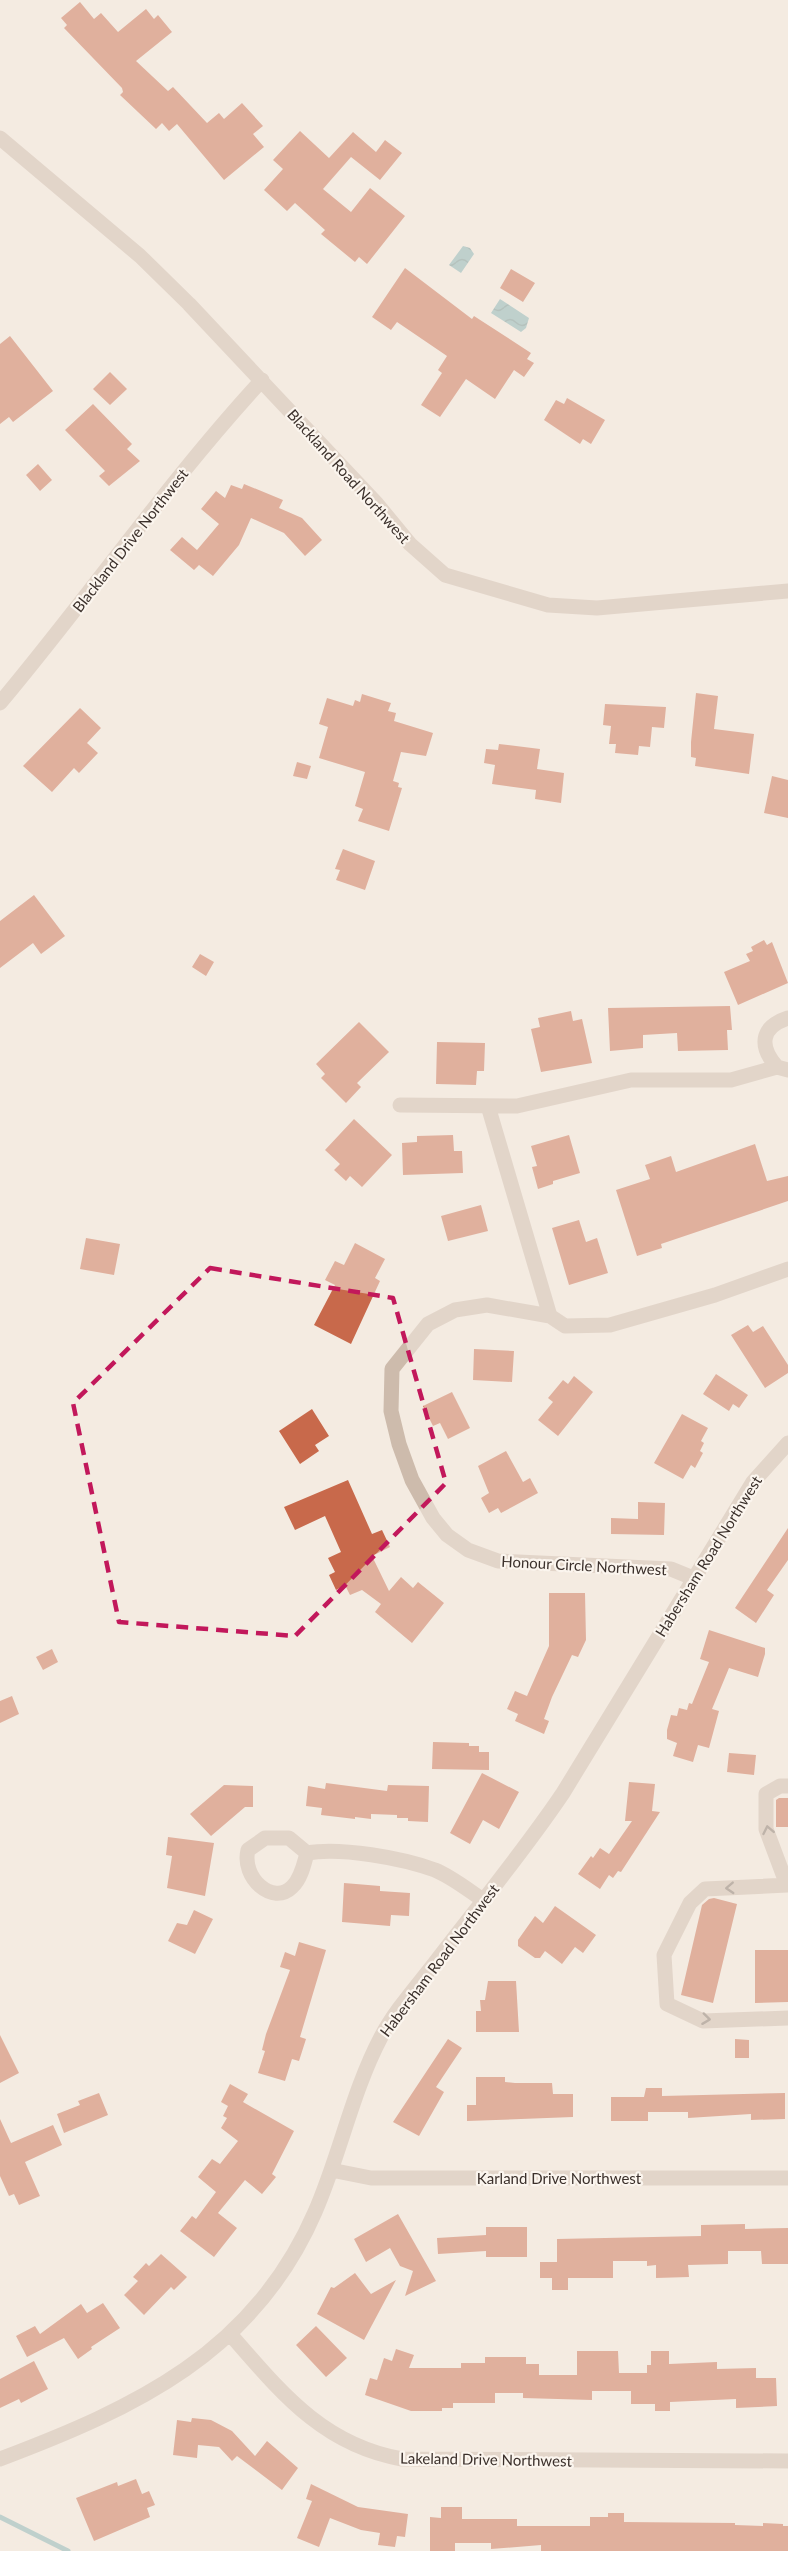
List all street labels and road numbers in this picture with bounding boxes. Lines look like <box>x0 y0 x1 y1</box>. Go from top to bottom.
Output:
street label: Blackland Road Northwest <box>284 405 414 547</box>
street label: Blackland Drive Northwest <box>68 464 192 615</box>
street label: Habersham Road Northwest <box>651 1472 765 1640</box>
street label: Honour Circle Northwest <box>501 1552 668 1578</box>
street label: Habersham Road Northwest <box>376 1880 503 2040</box>
street label: Karland Drive Northwest <box>477 2169 642 2187</box>
street label: Lakeland Drive Northwest <box>400 2449 573 2470</box>

